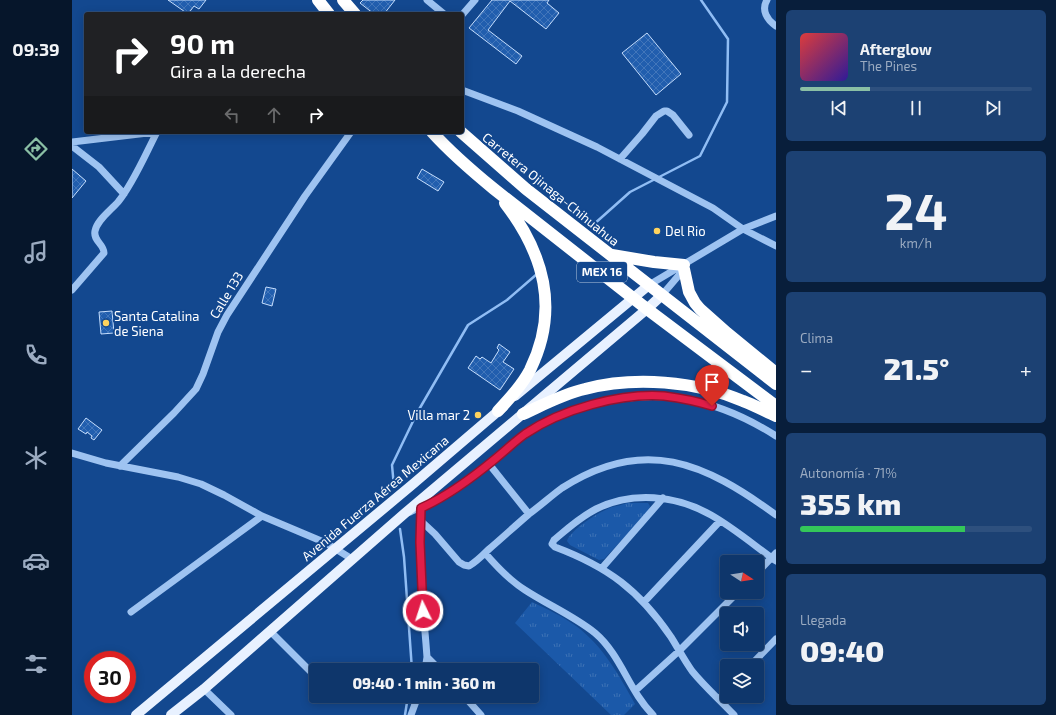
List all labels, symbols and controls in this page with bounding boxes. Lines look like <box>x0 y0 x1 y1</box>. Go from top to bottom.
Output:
text: 90 m <box>170 26 235 60</box>
icon: right <box>104 28 156 80</box>
text: 09:39 <box>12 38 60 60</box>
text: Afterglow <box>860 40 932 58</box>
text: The Pines <box>860 58 917 74</box>
text: Gira a la derecha <box>170 60 306 82</box>
icon: previous <box>828 97 850 119</box>
icon: pause <box>905 97 927 119</box>
icon: next <box>982 97 1004 119</box>
icon: left <box>221 104 243 126</box>
icon: ahead <box>263 104 285 126</box>
icon: right <box>305 104 327 126</box>
street label: Carretera Ojinaga-Chihuahua <box>479 129 623 249</box>
icon: directions <box>22 135 50 163</box>
text: 24 <box>884 178 948 240</box>
place label: Del Rio <box>665 223 706 239</box>
marker: Del Rio <box>652 226 662 236</box>
text: km/h <box>900 235 932 251</box>
icon: music <box>22 238 50 266</box>
road number: MEX 16 <box>577 262 627 282</box>
street label: Calle 133 <box>206 269 246 321</box>
place label: Santa Catalina de Siena <box>114 308 199 339</box>
marker: Santa Catalina de Siena <box>101 318 111 328</box>
text: Clima <box>800 330 833 346</box>
icon: phone <box>22 341 50 369</box>
text: 21.5° <box>884 350 949 386</box>
text: − <box>800 356 813 382</box>
text: + <box>1020 356 1032 382</box>
pin <box>695 365 729 406</box>
icon: arrive <box>701 371 723 393</box>
place label: Villa mar 2 <box>407 407 470 423</box>
marker: Villa mar 2 <box>473 410 483 420</box>
street label: Avenida Fuerza Aérea Mexicana <box>298 432 452 564</box>
icon: climate <box>22 444 50 472</box>
text: Autonomía · 71% <box>800 465 897 481</box>
text: 355 km <box>800 485 901 521</box>
icon: car <box>22 547 50 575</box>
north arrow <box>720 555 764 599</box>
map controls <box>720 555 764 703</box>
position arrow <box>402 590 444 632</box>
button: sound <box>720 607 764 651</box>
text: Llegada <box>800 612 846 628</box>
text: 09:40 <box>800 632 884 668</box>
icon: filters <box>22 650 50 678</box>
speed limit sign: 30 <box>84 651 136 703</box>
button: layers <box>720 659 764 703</box>
text: 09:40 · 1 min · 360 m <box>352 674 496 692</box>

